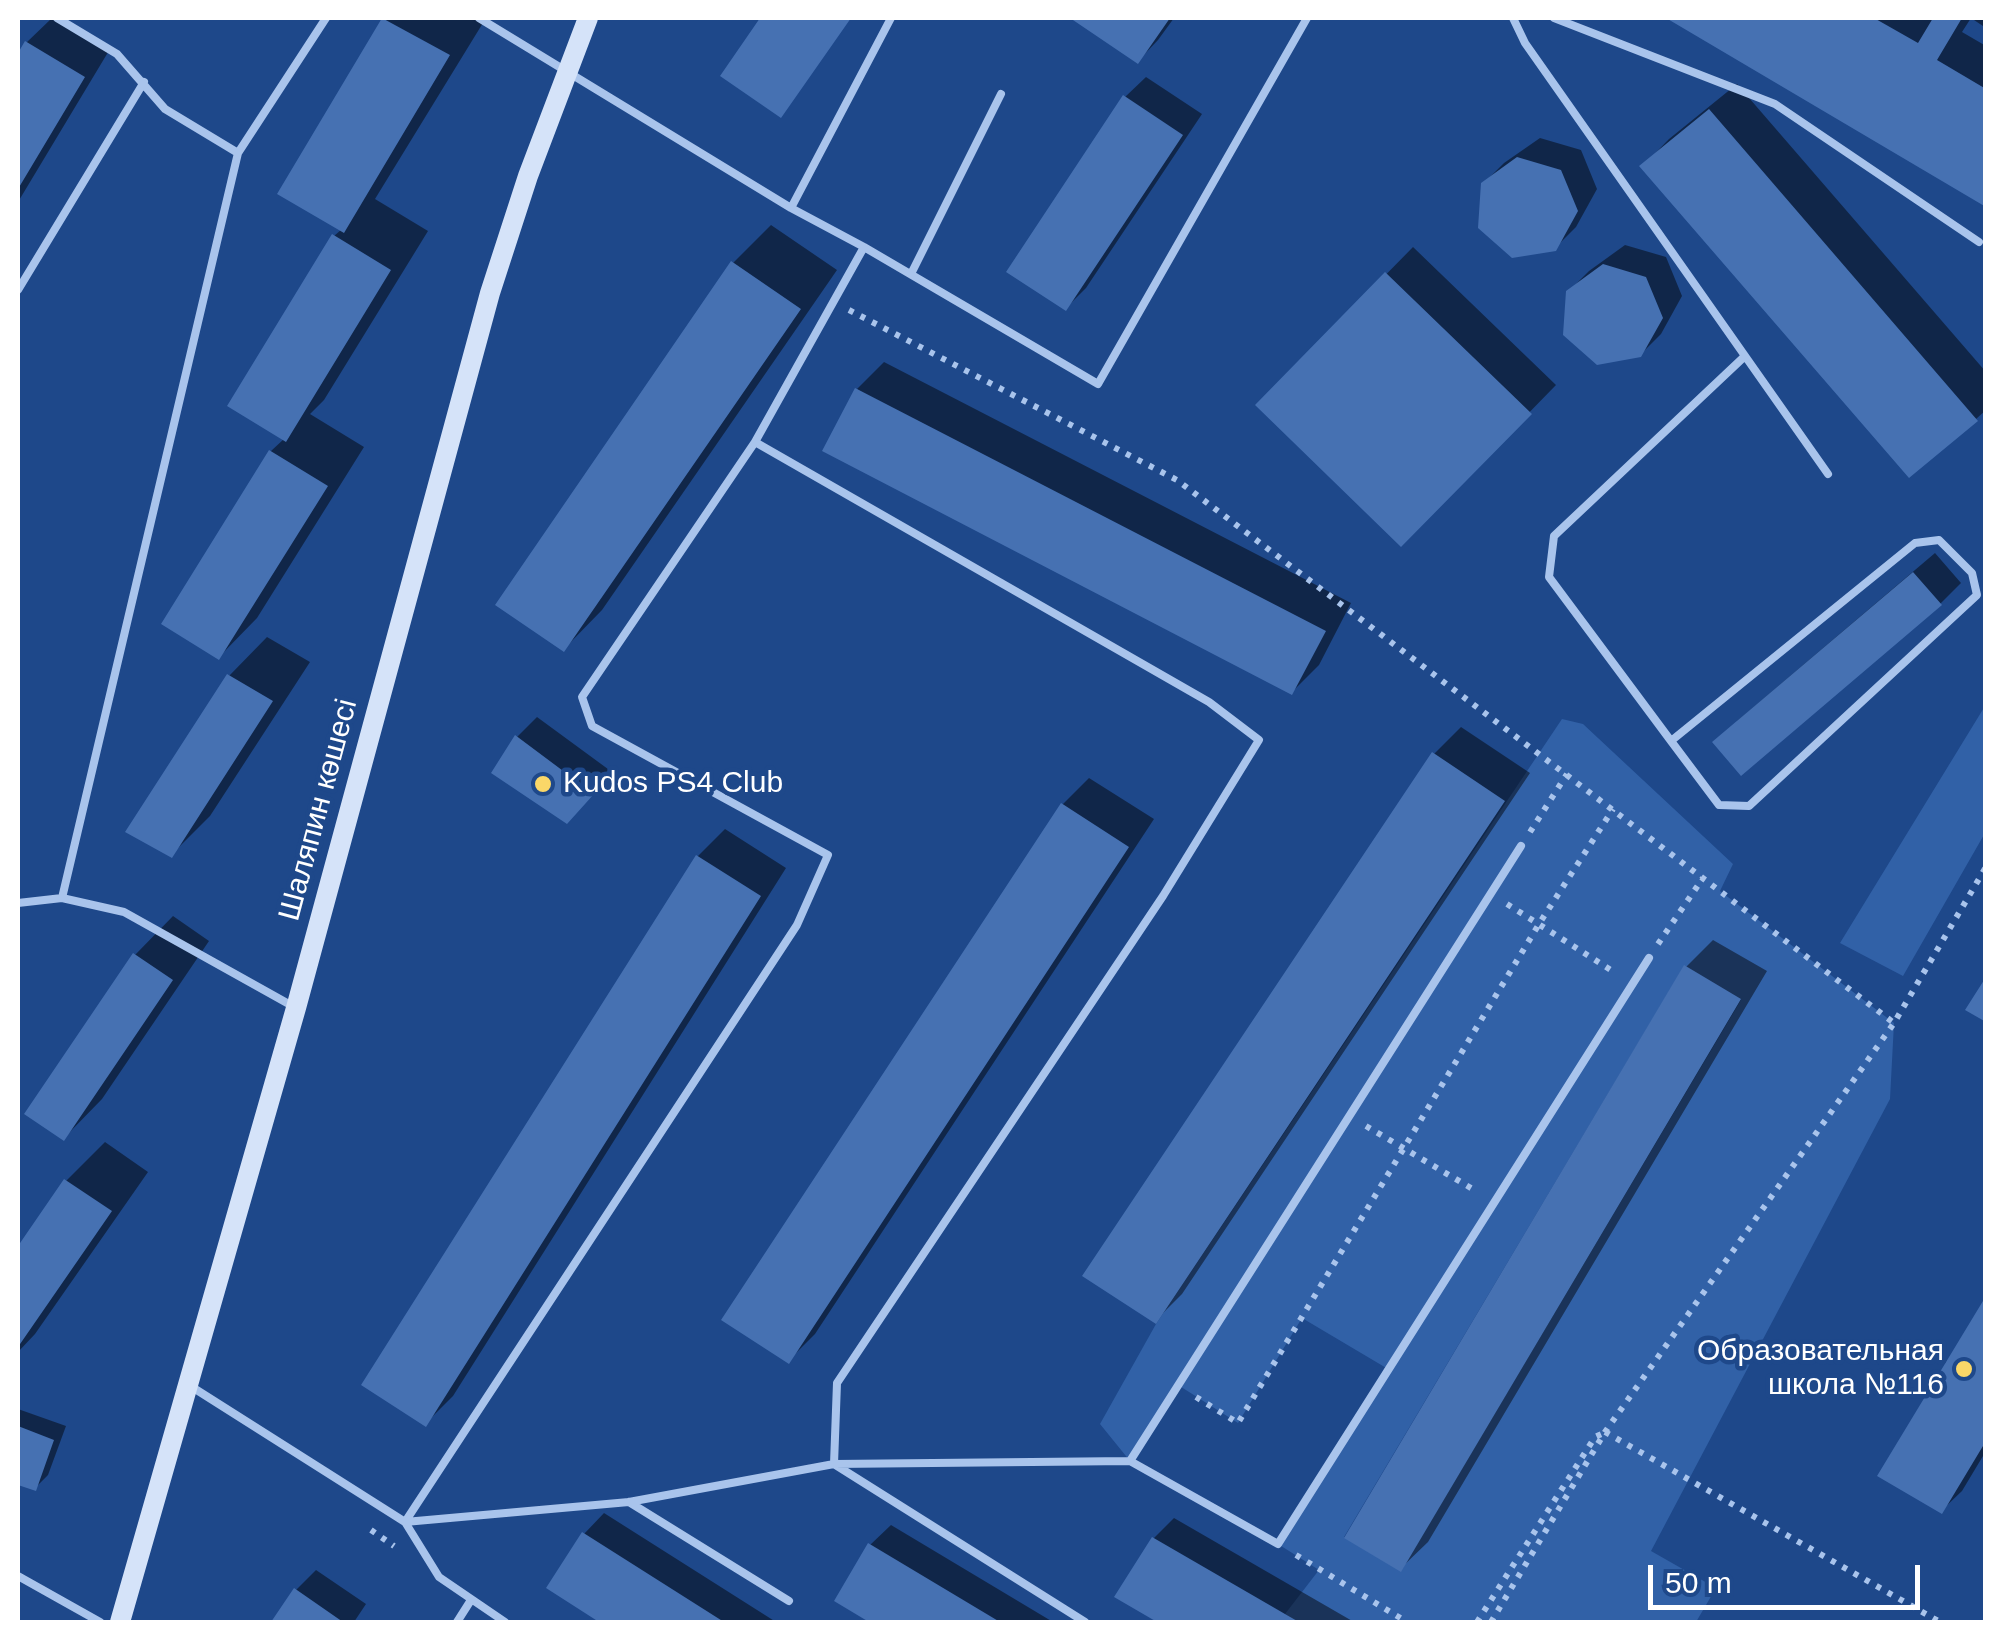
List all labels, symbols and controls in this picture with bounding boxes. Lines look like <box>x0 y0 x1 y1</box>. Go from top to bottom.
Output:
street label: Шаляпин көшесі <box>272 695 366 925</box>
place label: Kudos PS4 Club <box>563 766 783 802</box>
marker: Kudos PS4 Club <box>532 773 554 795</box>
place label: Образовательная школа №116 <box>1697 1334 1944 1404</box>
marker: Образовательная школа №116 <box>1953 1358 1975 1380</box>
scale bar <box>1653 1545 1926 1607</box>
text: 50 m <box>1665 1566 1732 1599</box>

